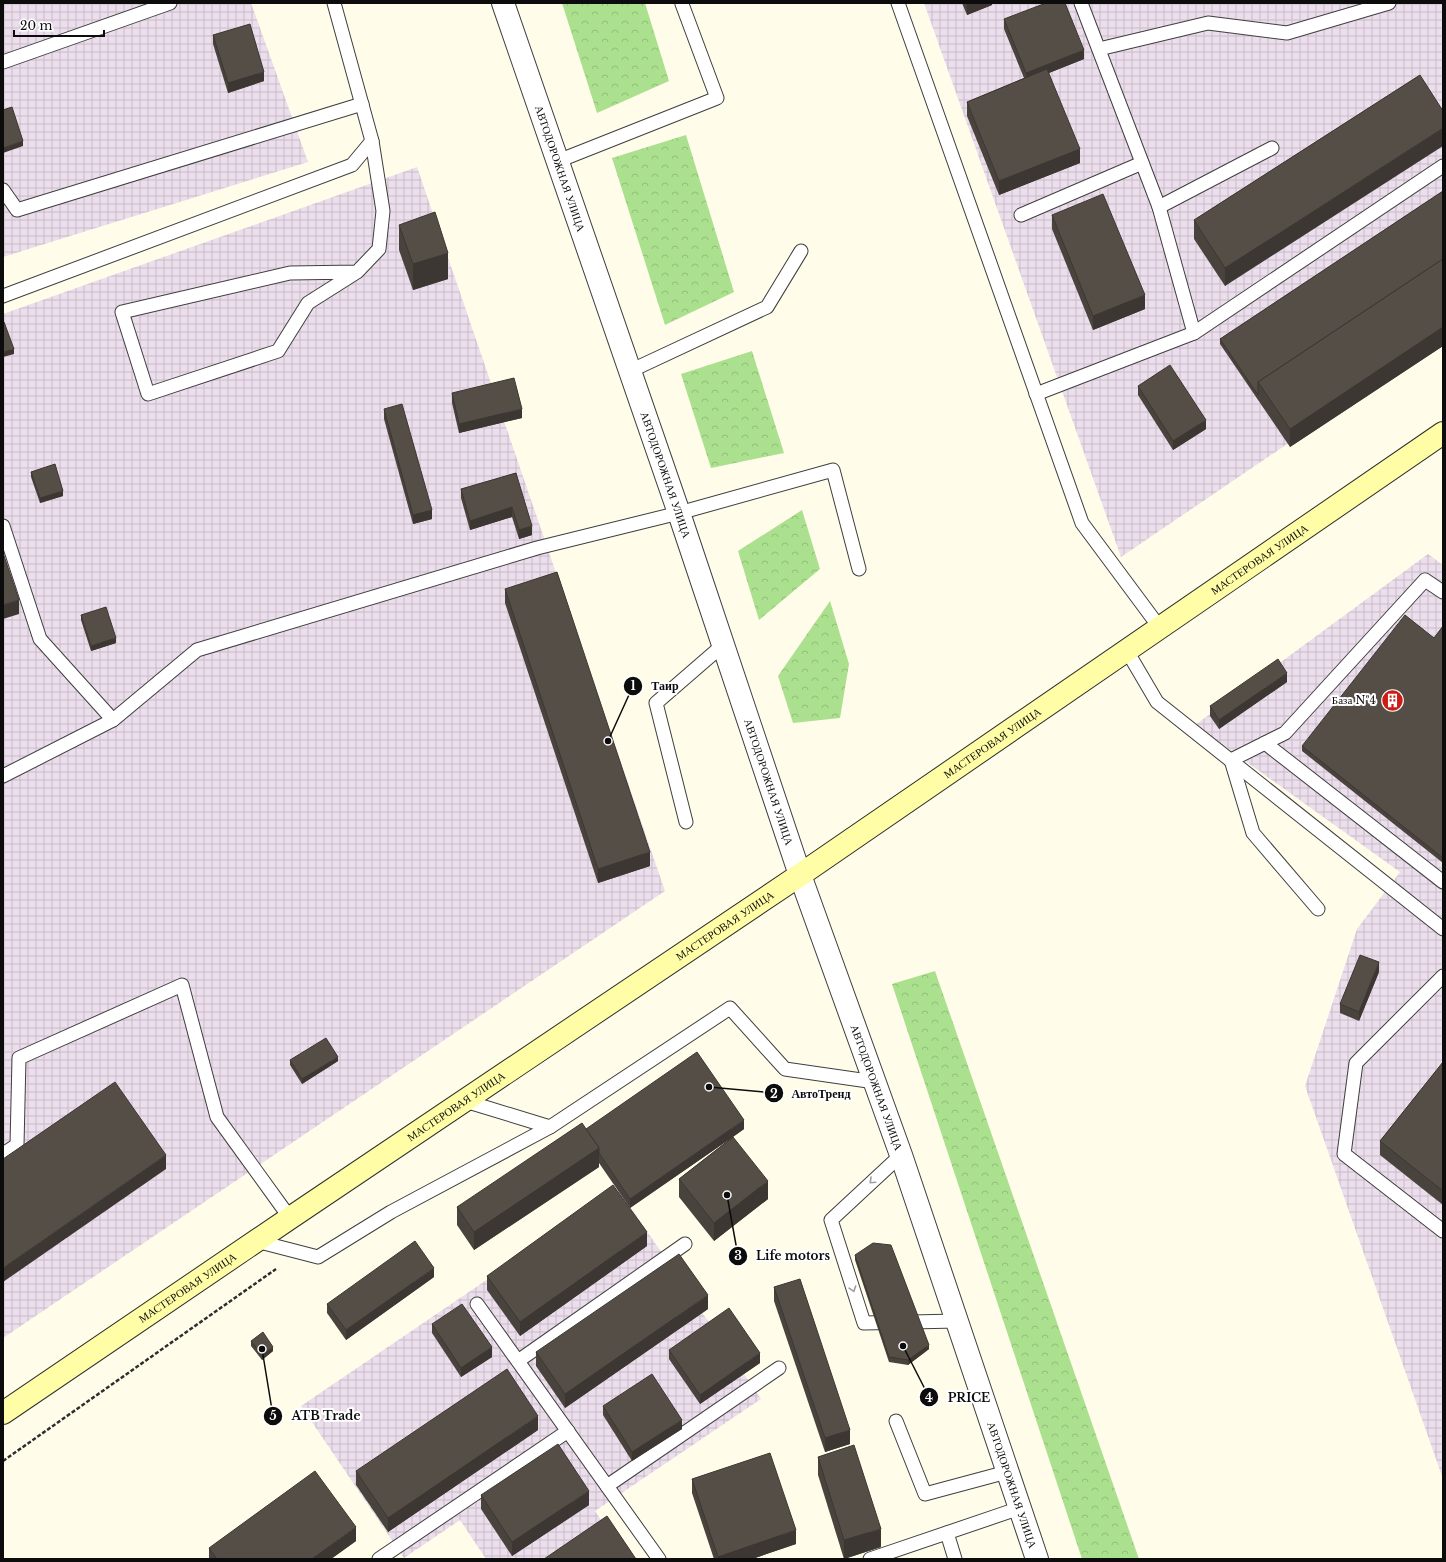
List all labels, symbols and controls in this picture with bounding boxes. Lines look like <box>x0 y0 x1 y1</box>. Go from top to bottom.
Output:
scale bar <box>14 12 104 38</box>
text: 20 m <box>20 18 52 33</box>
street label: АВТОДОРОЖНАЯ УЛИЦА <box>532 103 588 233</box>
street label: АВТОДОРОЖНАЯ УЛИЦА <box>638 410 694 540</box>
street label: МАСТЕРОВАЯ УЛИЦА <box>1208 521 1311 598</box>
callout: Таир <box>623 674 686 698</box>
text: 1 <box>630 678 636 693</box>
text: Таир <box>651 678 679 693</box>
building icon: База №4 <box>1379 687 1405 713</box>
place label: База №4 <box>1332 693 1376 707</box>
street label: МАСТЕРОВАЯ УЛИЦА <box>941 704 1044 781</box>
street label: АВТОДОРОЖНАЯ УЛИЦА <box>741 717 797 847</box>
street label: МАСТЕРОВАЯ УЛИЦА <box>673 888 777 964</box>
street label: АВТОДОРОЖНАЯ УЛИЦА <box>848 1023 906 1152</box>
street label: МАСТЕРОВАЯ УЛИЦА <box>404 1068 508 1144</box>
callout: АвтоТренд <box>764 1081 859 1105</box>
text: 2 <box>770 1086 778 1101</box>
text: АвтоТренд <box>791 1086 851 1101</box>
one-way arrow <box>870 1177 877 1184</box>
callout: Life motors <box>728 1244 838 1268</box>
text: 3 <box>734 1248 742 1263</box>
text: Life motors <box>756 1248 830 1263</box>
street label: МАСТЕРОВАЯ УЛИЦА <box>136 1249 239 1326</box>
one-way arrow <box>848 1286 857 1293</box>
callout: PRICE <box>919 1385 998 1409</box>
text: 4 <box>925 1390 933 1405</box>
text: PRICE <box>948 1390 990 1405</box>
callout: ATB Trade <box>263 1404 368 1428</box>
text: 5 <box>269 1408 277 1423</box>
text: ATB Trade <box>291 1408 360 1423</box>
street label: АВТОДОРОЖНАЯ УЛИЦА <box>984 1420 1040 1550</box>

